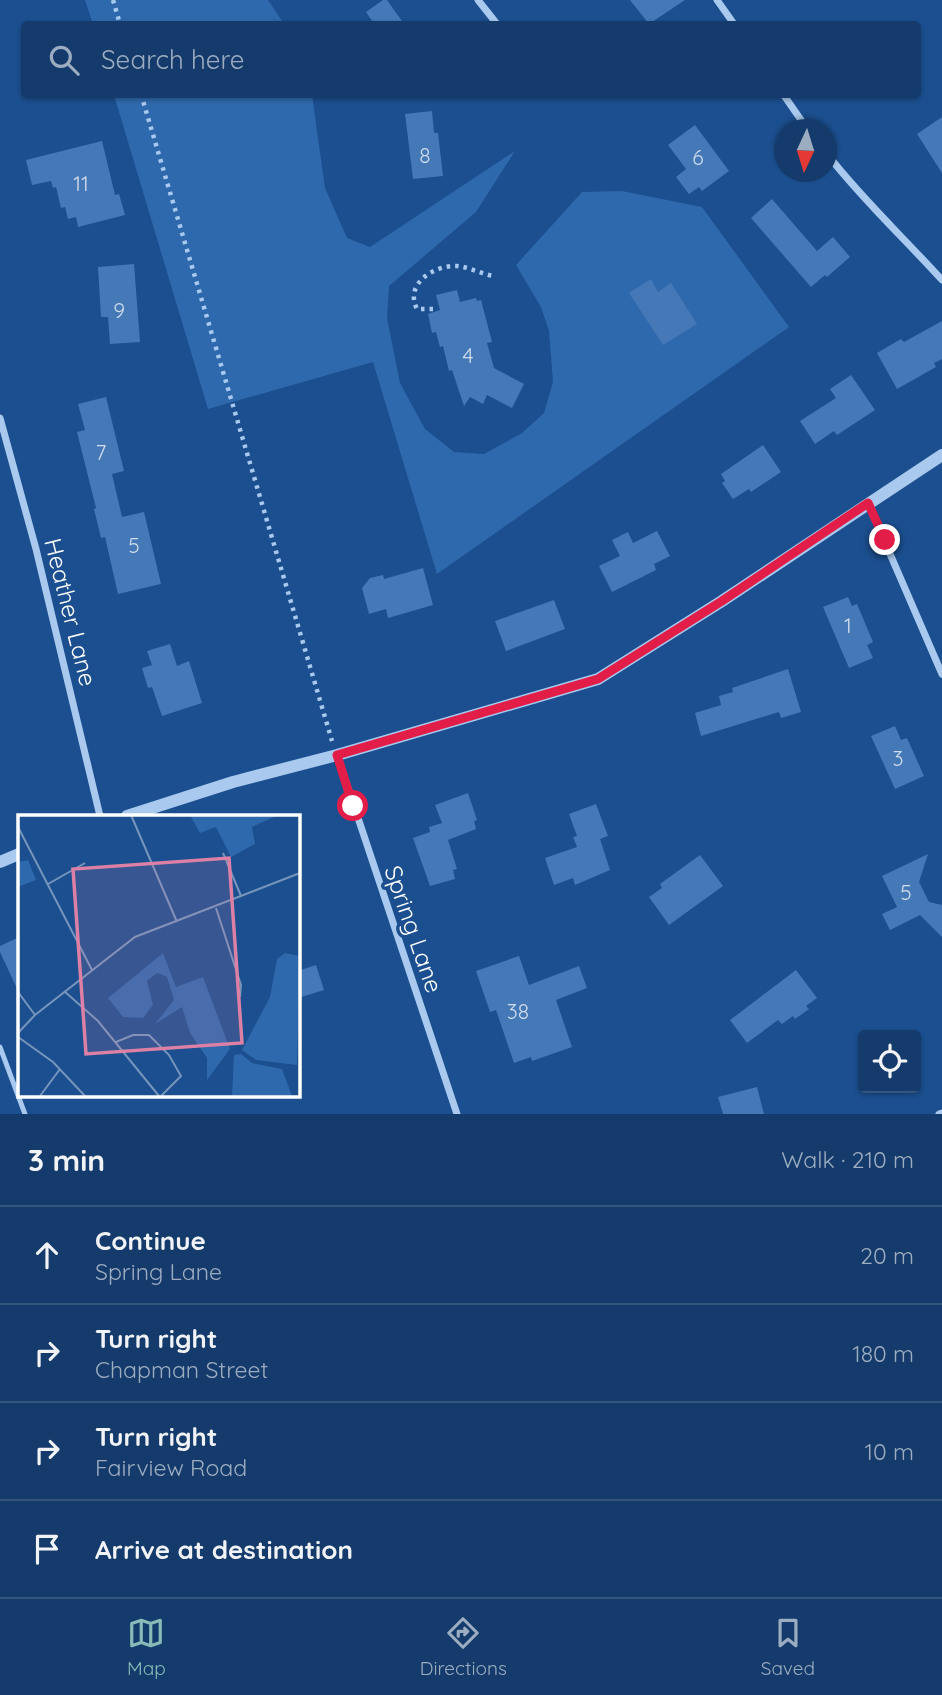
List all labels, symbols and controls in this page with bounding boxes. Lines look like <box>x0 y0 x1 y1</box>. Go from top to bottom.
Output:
search box <box>21 21 921 98</box>
icon: search <box>45 41 83 79</box>
text: Search here <box>101 43 245 76</box>
north arrow <box>774 119 837 182</box>
house number: 8 <box>419 142 431 168</box>
house number: 6 <box>692 144 704 170</box>
house number: 11 <box>73 170 89 196</box>
house number: 9 <box>113 297 125 323</box>
house number: 4 <box>462 342 474 368</box>
house number: 7 <box>96 439 107 465</box>
route end <box>869 524 900 555</box>
house number: 5 <box>128 532 140 558</box>
street label: Heather Lane <box>38 535 104 689</box>
house number: 1 <box>844 612 852 638</box>
house number: 3 <box>892 745 904 771</box>
route start <box>337 790 368 821</box>
inset map <box>18 815 299 1096</box>
street label: Spring Lane <box>378 861 450 997</box>
house number: 5 <box>900 879 912 905</box>
house number: 38 <box>507 998 529 1024</box>
map controls <box>858 1030 921 1093</box>
button: locate <box>858 1030 921 1093</box>
text: 3 min <box>28 1141 105 1179</box>
text: Walk · 210 m <box>781 1145 914 1174</box>
text: Continue <box>95 1224 206 1257</box>
icon: ahead <box>28 1236 66 1274</box>
text: 20 m <box>860 1241 914 1270</box>
text: Spring Lane <box>95 1257 222 1286</box>
text: Turn right <box>95 1322 217 1355</box>
icon: right <box>28 1334 66 1372</box>
text: 180 m <box>852 1339 914 1368</box>
text: Chapman Street <box>95 1355 268 1384</box>
text: Turn right <box>95 1420 217 1453</box>
icon: right <box>28 1432 66 1470</box>
text: 10 m <box>865 1437 914 1466</box>
text: Fairview Road <box>95 1453 247 1482</box>
icon: arrive <box>28 1530 66 1568</box>
text: Arrive at destination <box>95 1533 353 1566</box>
tab: Map <box>127 1614 166 1680</box>
tab: Directions <box>420 1614 507 1680</box>
tab: Saved <box>761 1614 815 1680</box>

